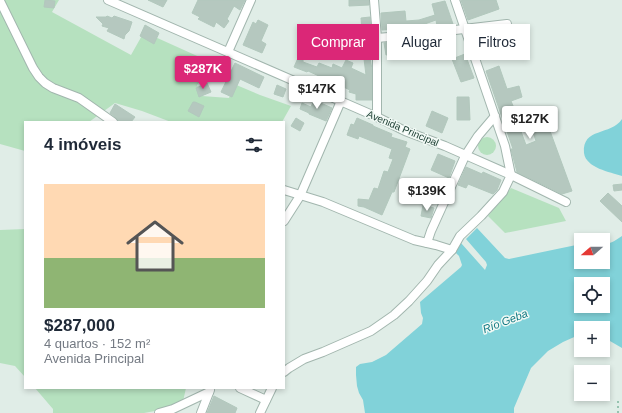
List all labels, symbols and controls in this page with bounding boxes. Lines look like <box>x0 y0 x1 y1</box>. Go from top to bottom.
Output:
chip: Comprar <box>297 24 379 60</box>
chip: Alugar <box>387 24 456 60</box>
chip: Filtros <box>464 24 530 60</box>
pin: $287K <box>175 56 231 90</box>
text: $287K <box>184 61 222 76</box>
pin: $147K <box>289 76 345 110</box>
text: $147K <box>298 81 336 96</box>
pin: $127K <box>502 106 558 140</box>
street label: Avenida Principal <box>365 108 440 149</box>
text: $127K <box>511 111 549 126</box>
icon: filters <box>243 134 265 156</box>
text: 4 imóveis <box>44 135 122 154</box>
pin: $139K <box>399 178 455 212</box>
text: $139K <box>408 183 446 198</box>
icon: home <box>119 210 191 282</box>
north arrow <box>574 233 610 269</box>
map controls <box>574 233 610 401</box>
button: locate <box>574 277 610 313</box>
water label: Río Geba <box>481 307 529 335</box>
text: $287,000 <box>44 316 115 335</box>
button: + <box>574 321 610 357</box>
text: 4 quartos · 152 m² <box>44 336 150 351</box>
text: Avenida Principal <box>44 351 144 366</box>
button: − <box>574 365 610 401</box>

